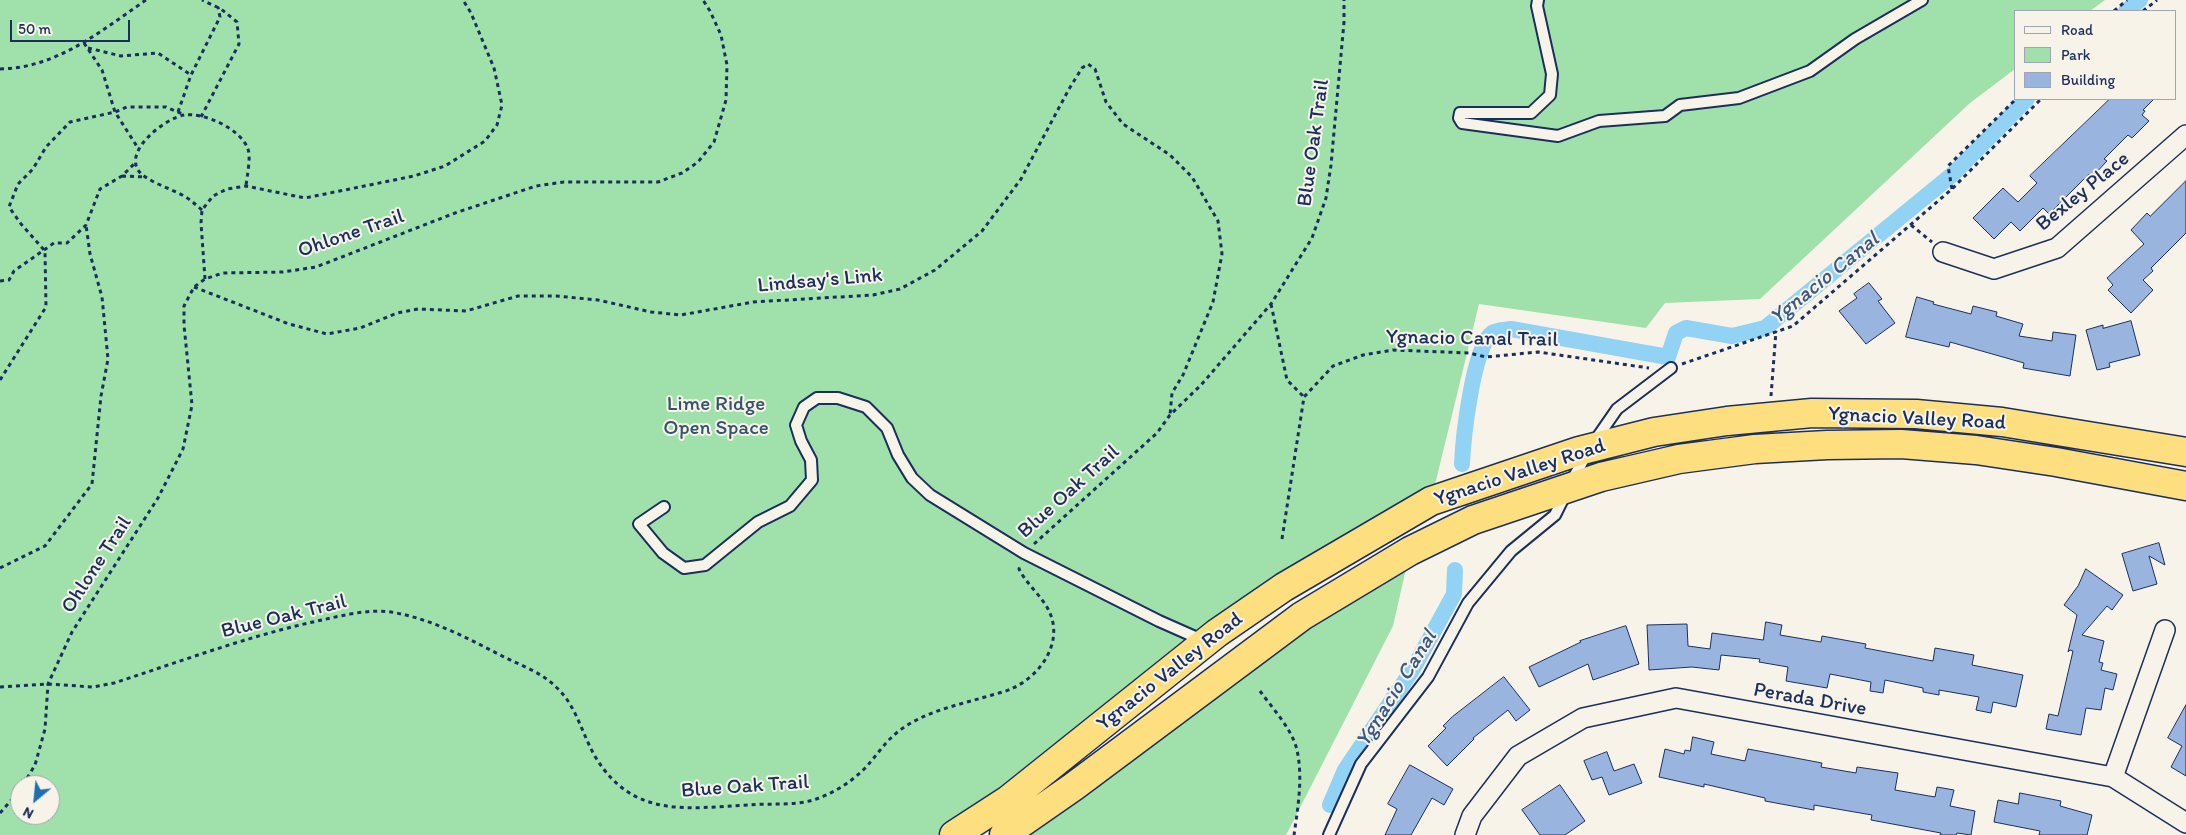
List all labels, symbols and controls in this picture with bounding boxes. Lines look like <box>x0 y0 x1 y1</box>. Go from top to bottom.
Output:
scale bar <box>12 10 132 42</box>
legend <box>2014 10 2176 100</box>
text: 50 m <box>18 20 51 38</box>
text: Road <box>2061 21 2093 39</box>
text: Park <box>2061 46 2091 64</box>
text: Building <box>2061 71 2115 89</box>
street label: Blue Oak Trail <box>1293 78 1335 208</box>
street label: Bexley Place <box>2031 147 2135 237</box>
street label: Ohlone Trail <box>295 204 407 264</box>
water label: Ygnacio Canal <box>1765 227 1885 331</box>
street label: Lindsay's Link <box>757 263 883 299</box>
street label: Ygnacio Canal Trail <box>1386 325 1558 353</box>
park label: Lime Ridge Open Space <box>663 392 769 442</box>
street label: Ygnacio Valley Road <box>1827 402 2007 436</box>
street label: Ygnacio Valley Road <box>1431 433 1609 513</box>
street label: Blue Oak Trail <box>1013 440 1125 544</box>
street label: Ohlone Trail <box>56 512 138 618</box>
street label: Blue Oak Trail <box>219 589 349 645</box>
street label: Ygnacio Valley Road <box>1092 607 1248 737</box>
water label: Ygnacio Canal <box>1351 626 1443 752</box>
street label: Perada Drive <box>1752 678 1868 722</box>
street label: Blue Oak Trail <box>680 770 810 804</box>
north arrow <box>10 775 60 825</box>
text: N <box>20 803 36 823</box>

